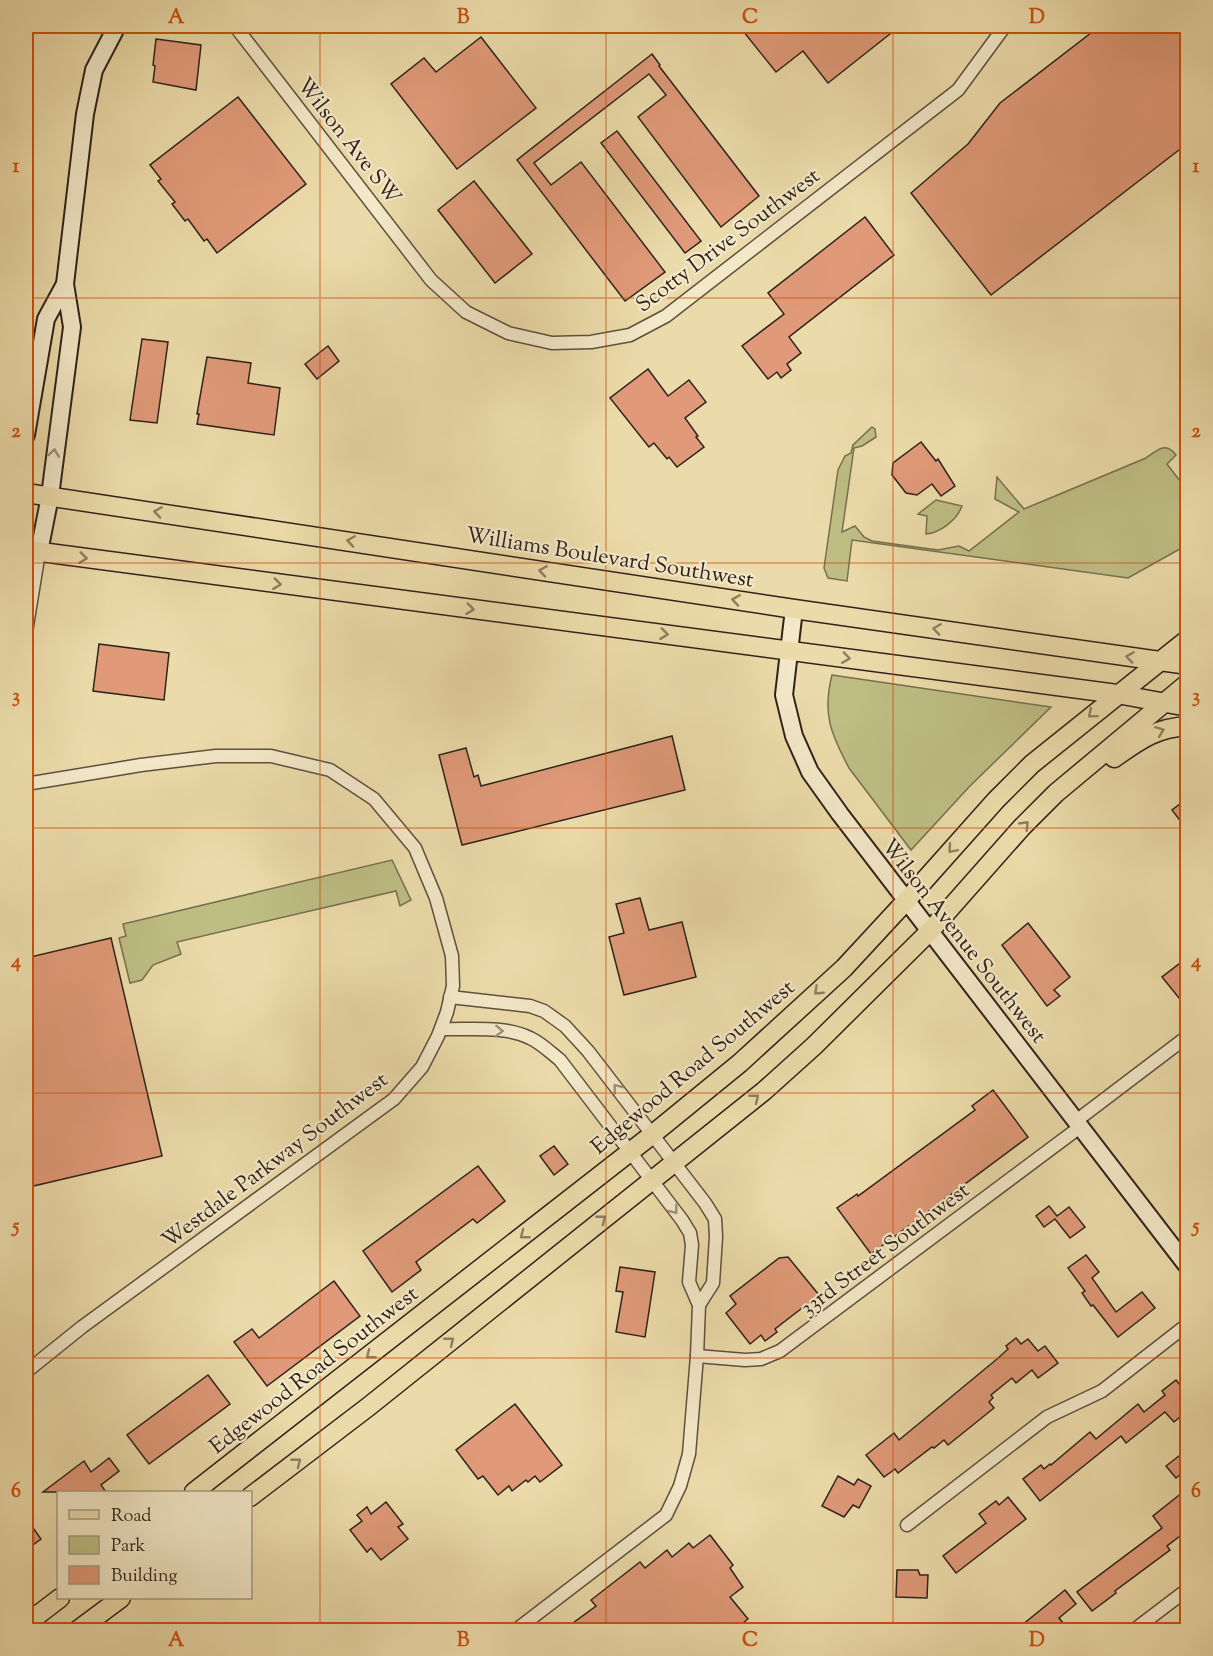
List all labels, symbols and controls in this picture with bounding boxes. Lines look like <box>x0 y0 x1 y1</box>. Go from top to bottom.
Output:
text: A <box>168 4 185 33</box>
text: B <box>457 4 470 33</box>
text: C <box>742 4 758 33</box>
text: D <box>1029 4 1045 33</box>
street label: Wilson Ave SW <box>288 71 408 212</box>
text: 1 <box>13 153 20 182</box>
text: 1 <box>1193 153 1200 182</box>
street label: Scotty Drive Southwest <box>630 161 828 321</box>
text: 2 <box>11 418 21 447</box>
text: 2 <box>1191 418 1201 447</box>
one-way arrow <box>48 449 60 458</box>
one-way arrow <box>153 507 163 519</box>
street label: Williams Boulevard Southwest <box>463 520 756 598</box>
one-way arrow <box>346 536 355 548</box>
one-way arrow <box>79 552 88 564</box>
one-way arrow <box>539 565 548 577</box>
one-way arrow <box>272 577 281 589</box>
one-way arrow <box>732 594 741 606</box>
one-way arrow <box>466 602 475 615</box>
one-way arrow <box>932 623 941 635</box>
one-way arrow <box>659 628 668 640</box>
one-way arrow <box>1125 651 1134 663</box>
one-way arrow <box>842 652 851 664</box>
text: 3 <box>12 683 20 712</box>
text: 3 <box>1192 683 1200 712</box>
one-way arrow <box>1088 707 1099 718</box>
one-way arrow <box>1154 726 1165 738</box>
one-way arrow <box>1018 821 1029 831</box>
street label: Wilson Avenue Southwest <box>872 833 1053 1052</box>
one-way arrow <box>948 843 959 853</box>
text: 4 <box>10 948 21 977</box>
text: 4 <box>1190 948 1201 977</box>
street label: Edgewood Road Southwest <box>585 973 803 1163</box>
one-way arrow <box>815 984 826 995</box>
one-way arrow <box>495 1024 504 1037</box>
street label: Westdale Parkway Southwest <box>156 1065 396 1257</box>
one-way arrow <box>613 1084 624 1095</box>
one-way arrow <box>748 1095 759 1106</box>
street label: 33rd Street Southwest <box>794 1176 978 1325</box>
one-way arrow <box>667 1203 678 1214</box>
text: 5 <box>11 1213 20 1242</box>
text: 5 <box>1191 1213 1200 1242</box>
one-way arrow <box>596 1216 607 1227</box>
one-way arrow <box>520 1227 531 1238</box>
street label: Edgewood Road Southwest <box>204 1279 427 1463</box>
one-way arrow <box>443 1337 454 1348</box>
one-way arrow <box>366 1347 377 1358</box>
one-way arrow <box>290 1458 301 1469</box>
text: 6 <box>11 1478 21 1507</box>
text: 6 <box>1191 1478 1201 1507</box>
legend <box>57 1491 252 1599</box>
text: Road <box>111 1504 151 1530</box>
text: Park <box>111 1534 146 1560</box>
text: Building <box>111 1564 177 1590</box>
text: A <box>168 1627 185 1656</box>
text: B <box>457 1627 470 1656</box>
text: C <box>742 1627 758 1656</box>
text: D <box>1029 1627 1045 1656</box>

